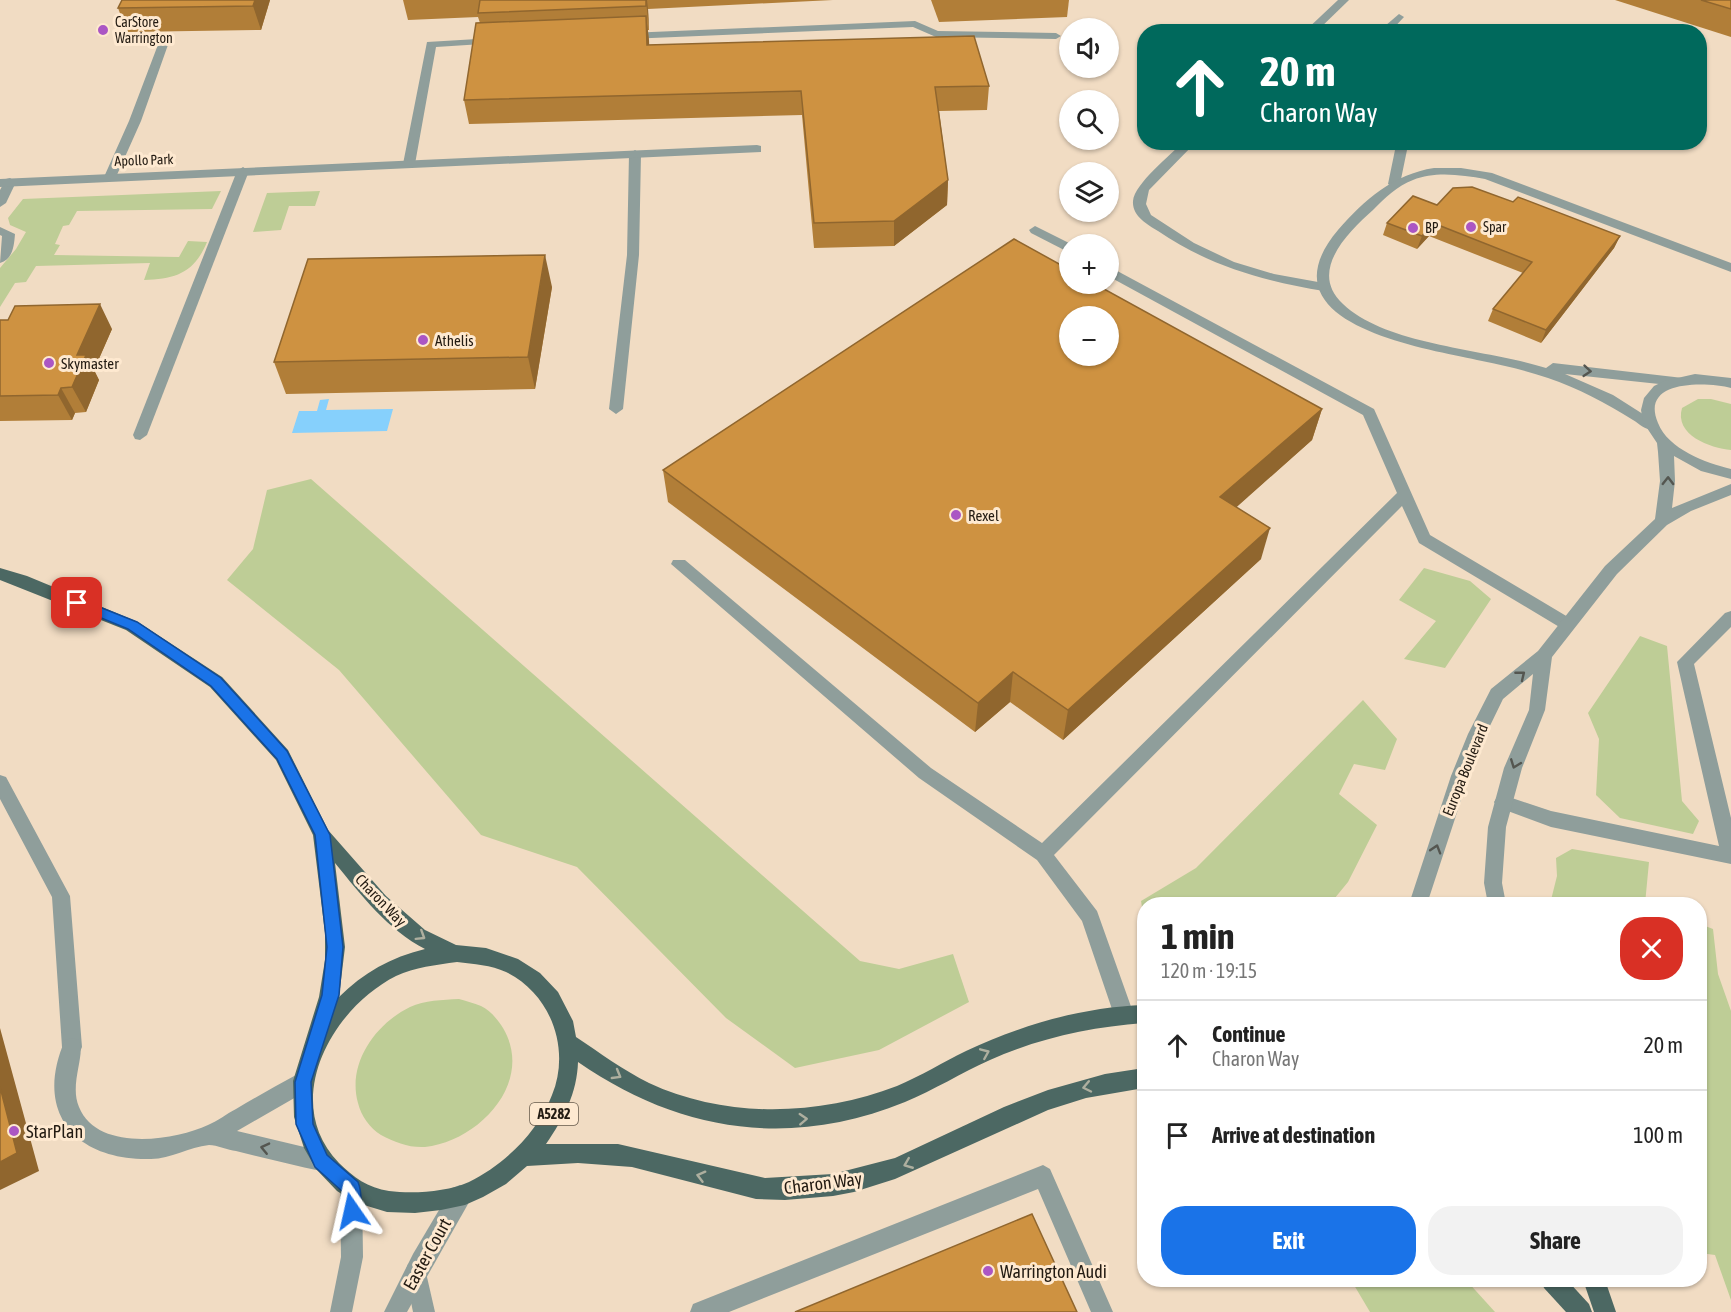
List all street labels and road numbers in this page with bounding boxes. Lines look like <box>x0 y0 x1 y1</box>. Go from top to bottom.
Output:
street label: Apollo Park <box>114 151 174 169</box>
street label: Europa Boulevard <box>1439 722 1491 818</box>
street label: Charon Way <box>352 871 410 929</box>
road number: A5282 <box>530 1103 578 1125</box>
street label: Charon Way <box>783 1168 863 1198</box>
street label: Easter Court <box>399 1214 455 1294</box>

